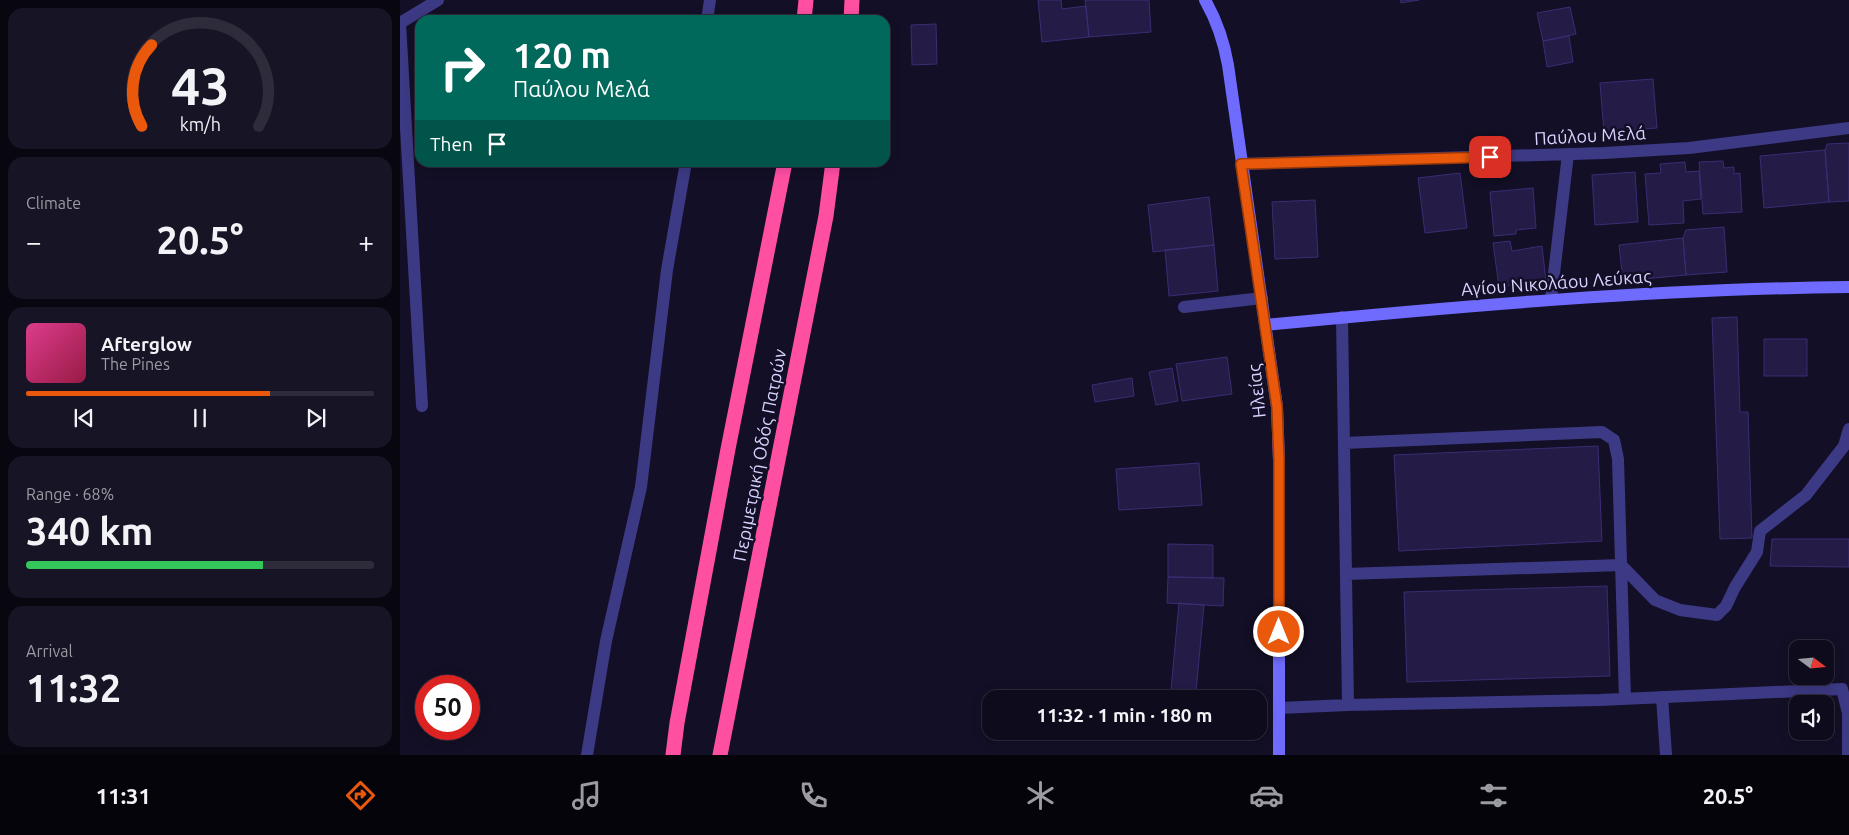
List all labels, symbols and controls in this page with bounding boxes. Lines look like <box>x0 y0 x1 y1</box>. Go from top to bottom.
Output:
icon: right <box>430 35 495 100</box>
text: 120 m <box>513 35 611 75</box>
text: 43 <box>171 57 229 115</box>
text: Παύλου Μελά <box>513 76 650 101</box>
text: km/h <box>179 114 221 134</box>
street label: Παύλου Μελά <box>1534 122 1647 148</box>
icon: arrive <box>483 130 511 158</box>
text: Then <box>430 133 473 155</box>
pin <box>1469 136 1511 178</box>
icon: arrive <box>1476 143 1504 171</box>
text: Climate <box>26 194 81 212</box>
text: 20.5° <box>156 219 244 261</box>
text: − <box>26 226 42 257</box>
text: + <box>358 226 374 257</box>
street label: Αγίου Νικολάου Λεύκας <box>1460 265 1652 300</box>
text: Afterglow <box>101 333 192 355</box>
street label: Περιμετρική Οδός Πατρών <box>729 347 790 563</box>
text: The Pines <box>101 355 170 373</box>
street label: Ηλείας <box>1243 363 1270 419</box>
icon: previous <box>70 404 98 432</box>
icon: pause <box>186 404 214 432</box>
icon: next <box>302 404 330 432</box>
text: Range · 68% <box>26 485 114 503</box>
text: 340 km <box>26 510 153 552</box>
position arrow <box>1252 605 1304 657</box>
north arrow <box>1789 640 1834 685</box>
map controls <box>1789 640 1834 740</box>
text: Arrival <box>26 642 73 660</box>
text: 11:32 <box>26 667 121 709</box>
speed limit sign: 50 <box>415 675 480 740</box>
button: sound <box>1789 695 1834 740</box>
text: 11:32 · 1 min · 180 m <box>1037 704 1212 726</box>
icon: directions <box>343 778 378 813</box>
icon: music <box>569 778 604 813</box>
icon: phone <box>796 778 831 813</box>
icon: climate <box>1023 778 1058 813</box>
icon: car <box>1249 778 1284 813</box>
icon: filters <box>1476 778 1511 813</box>
text: 11:31 <box>96 783 151 808</box>
text: 20.5° <box>1703 783 1753 808</box>

